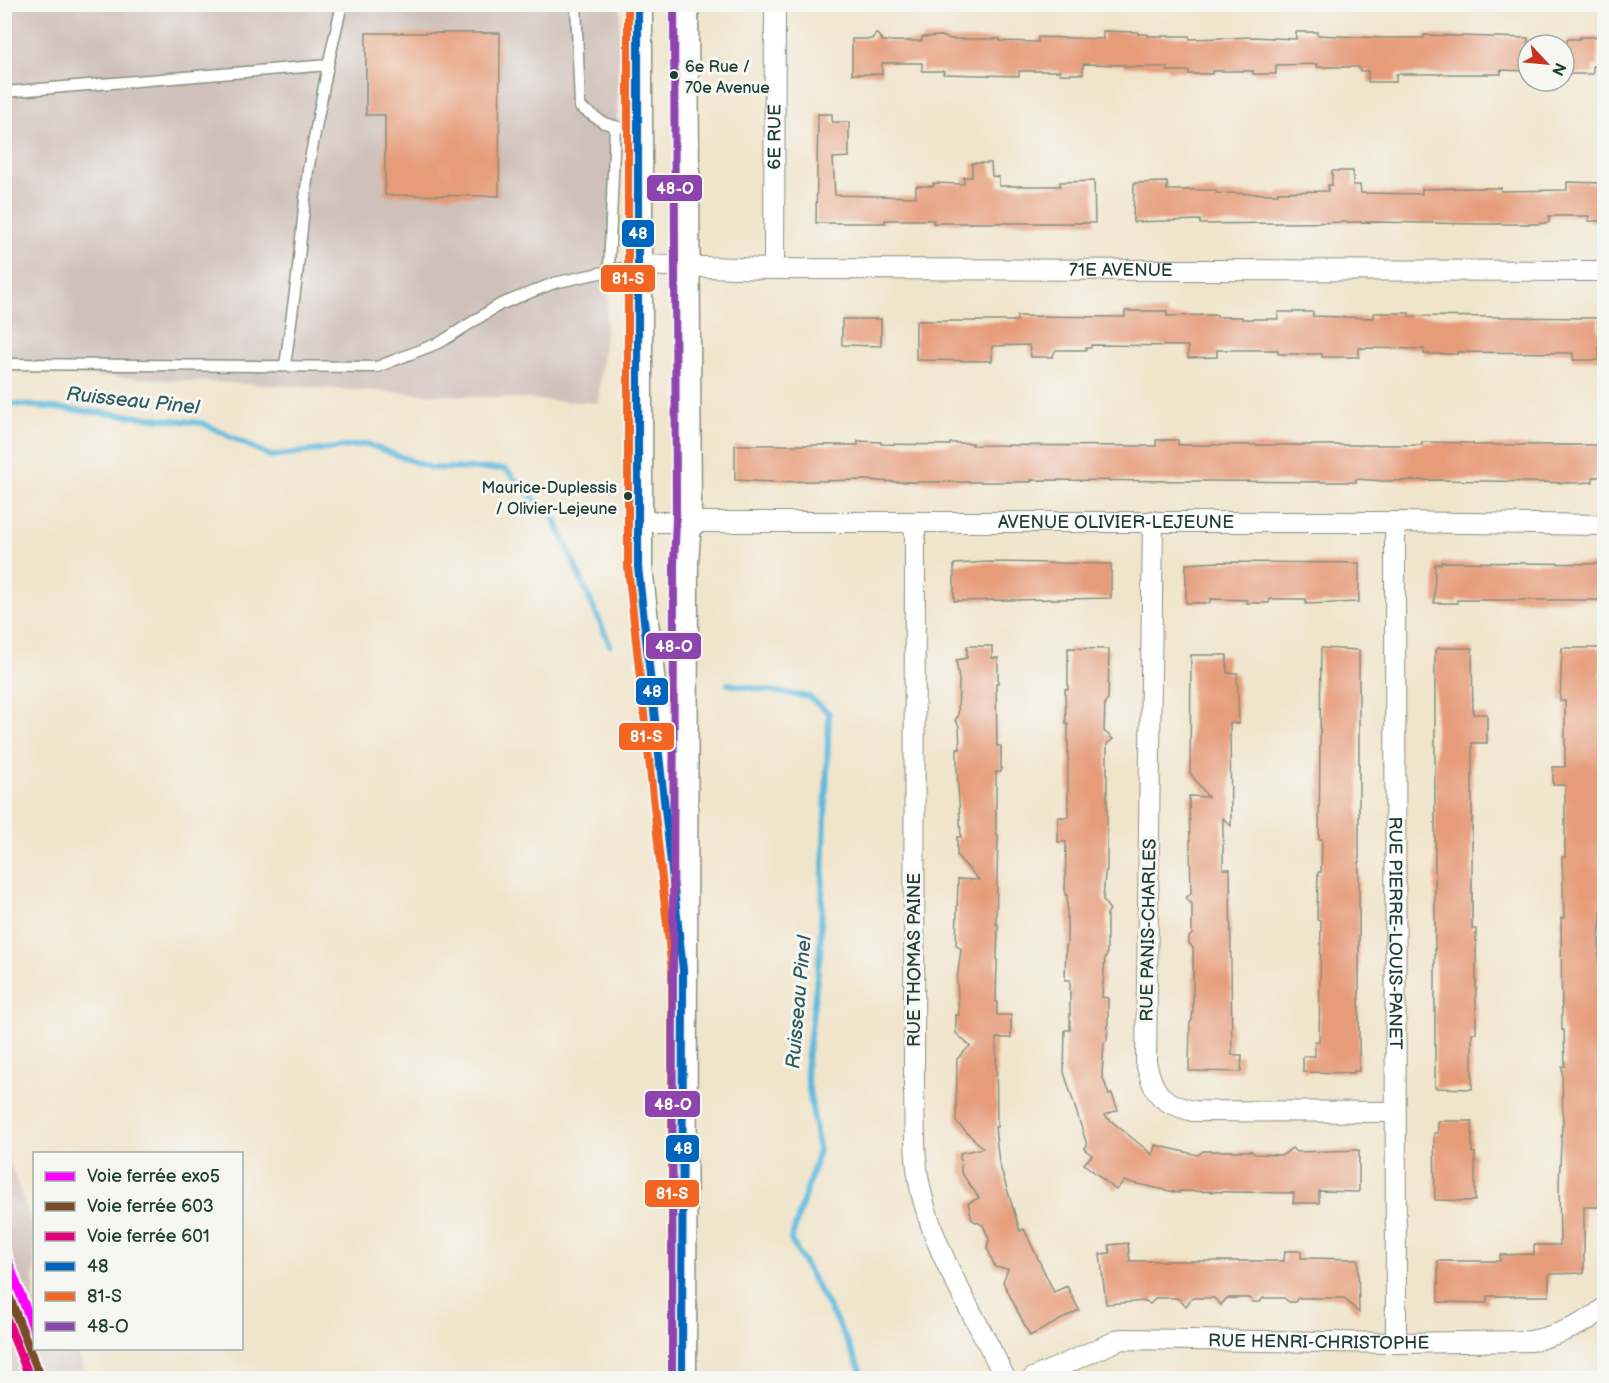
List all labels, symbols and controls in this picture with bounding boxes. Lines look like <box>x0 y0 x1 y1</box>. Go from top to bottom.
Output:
north arrow <box>1516 33 1576 93</box>
place label: 6e Rue / 70e Avenue <box>685 58 770 98</box>
text: N <box>1547 59 1569 78</box>
marker: 6e Rue / 70e Avenue <box>668 69 680 81</box>
street label: 6E RUE <box>764 104 786 170</box>
line badge: 48-O <box>646 174 703 202</box>
text: 48-O <box>656 180 694 199</box>
line badge: 48 <box>621 219 655 248</box>
text: 48 <box>628 225 648 244</box>
street label: 71E AVENUE <box>1069 260 1173 281</box>
line badge: 81-S <box>600 264 656 293</box>
text: 81-S <box>612 270 645 289</box>
water label: Ruisseau Pinel <box>65 382 202 420</box>
place label: Maurice-Duplessis / Olivier-Lejeune <box>482 479 618 519</box>
marker: Maurice-Duplessis / Olivier-Lejeune <box>622 490 634 502</box>
street label: AVENUE OLIVIER-LEJEUNE <box>998 512 1234 533</box>
line badge: 48-O <box>645 632 702 660</box>
text: 48-O <box>655 638 693 657</box>
line badge: 48 <box>635 677 669 706</box>
text: 48 <box>642 683 662 702</box>
line badge: 81-S <box>618 722 675 751</box>
text: 81-S <box>630 728 663 747</box>
street label: RUE PIERRE-LOUIS-PANET <box>1384 817 1406 1050</box>
street label: RUE PANIS-CHARLES <box>1136 838 1161 1022</box>
street label: RUE THOMAS PAINE <box>904 873 925 1047</box>
water label: Ruisseau Pinel <box>781 933 817 1070</box>
line badge: 48-O <box>644 1090 701 1118</box>
text: 48-O <box>654 1096 692 1115</box>
line badge: 48 <box>665 1134 700 1163</box>
text: 48 <box>673 1140 693 1159</box>
legend <box>33 1152 243 1350</box>
text: Voie ferrée exo5 <box>87 1166 220 1187</box>
line badge: 81-S <box>644 1179 700 1208</box>
text: 81-S <box>656 1185 689 1204</box>
text: Voie ferrée 603 <box>87 1196 214 1217</box>
text: Voie ferrée 601 <box>87 1226 210 1247</box>
text: 48 <box>87 1256 108 1277</box>
text: 81-S <box>87 1286 122 1307</box>
text: 48-O <box>87 1316 129 1337</box>
street label: RUE HENRI-CHRISTOPHE <box>1208 1330 1430 1354</box>

